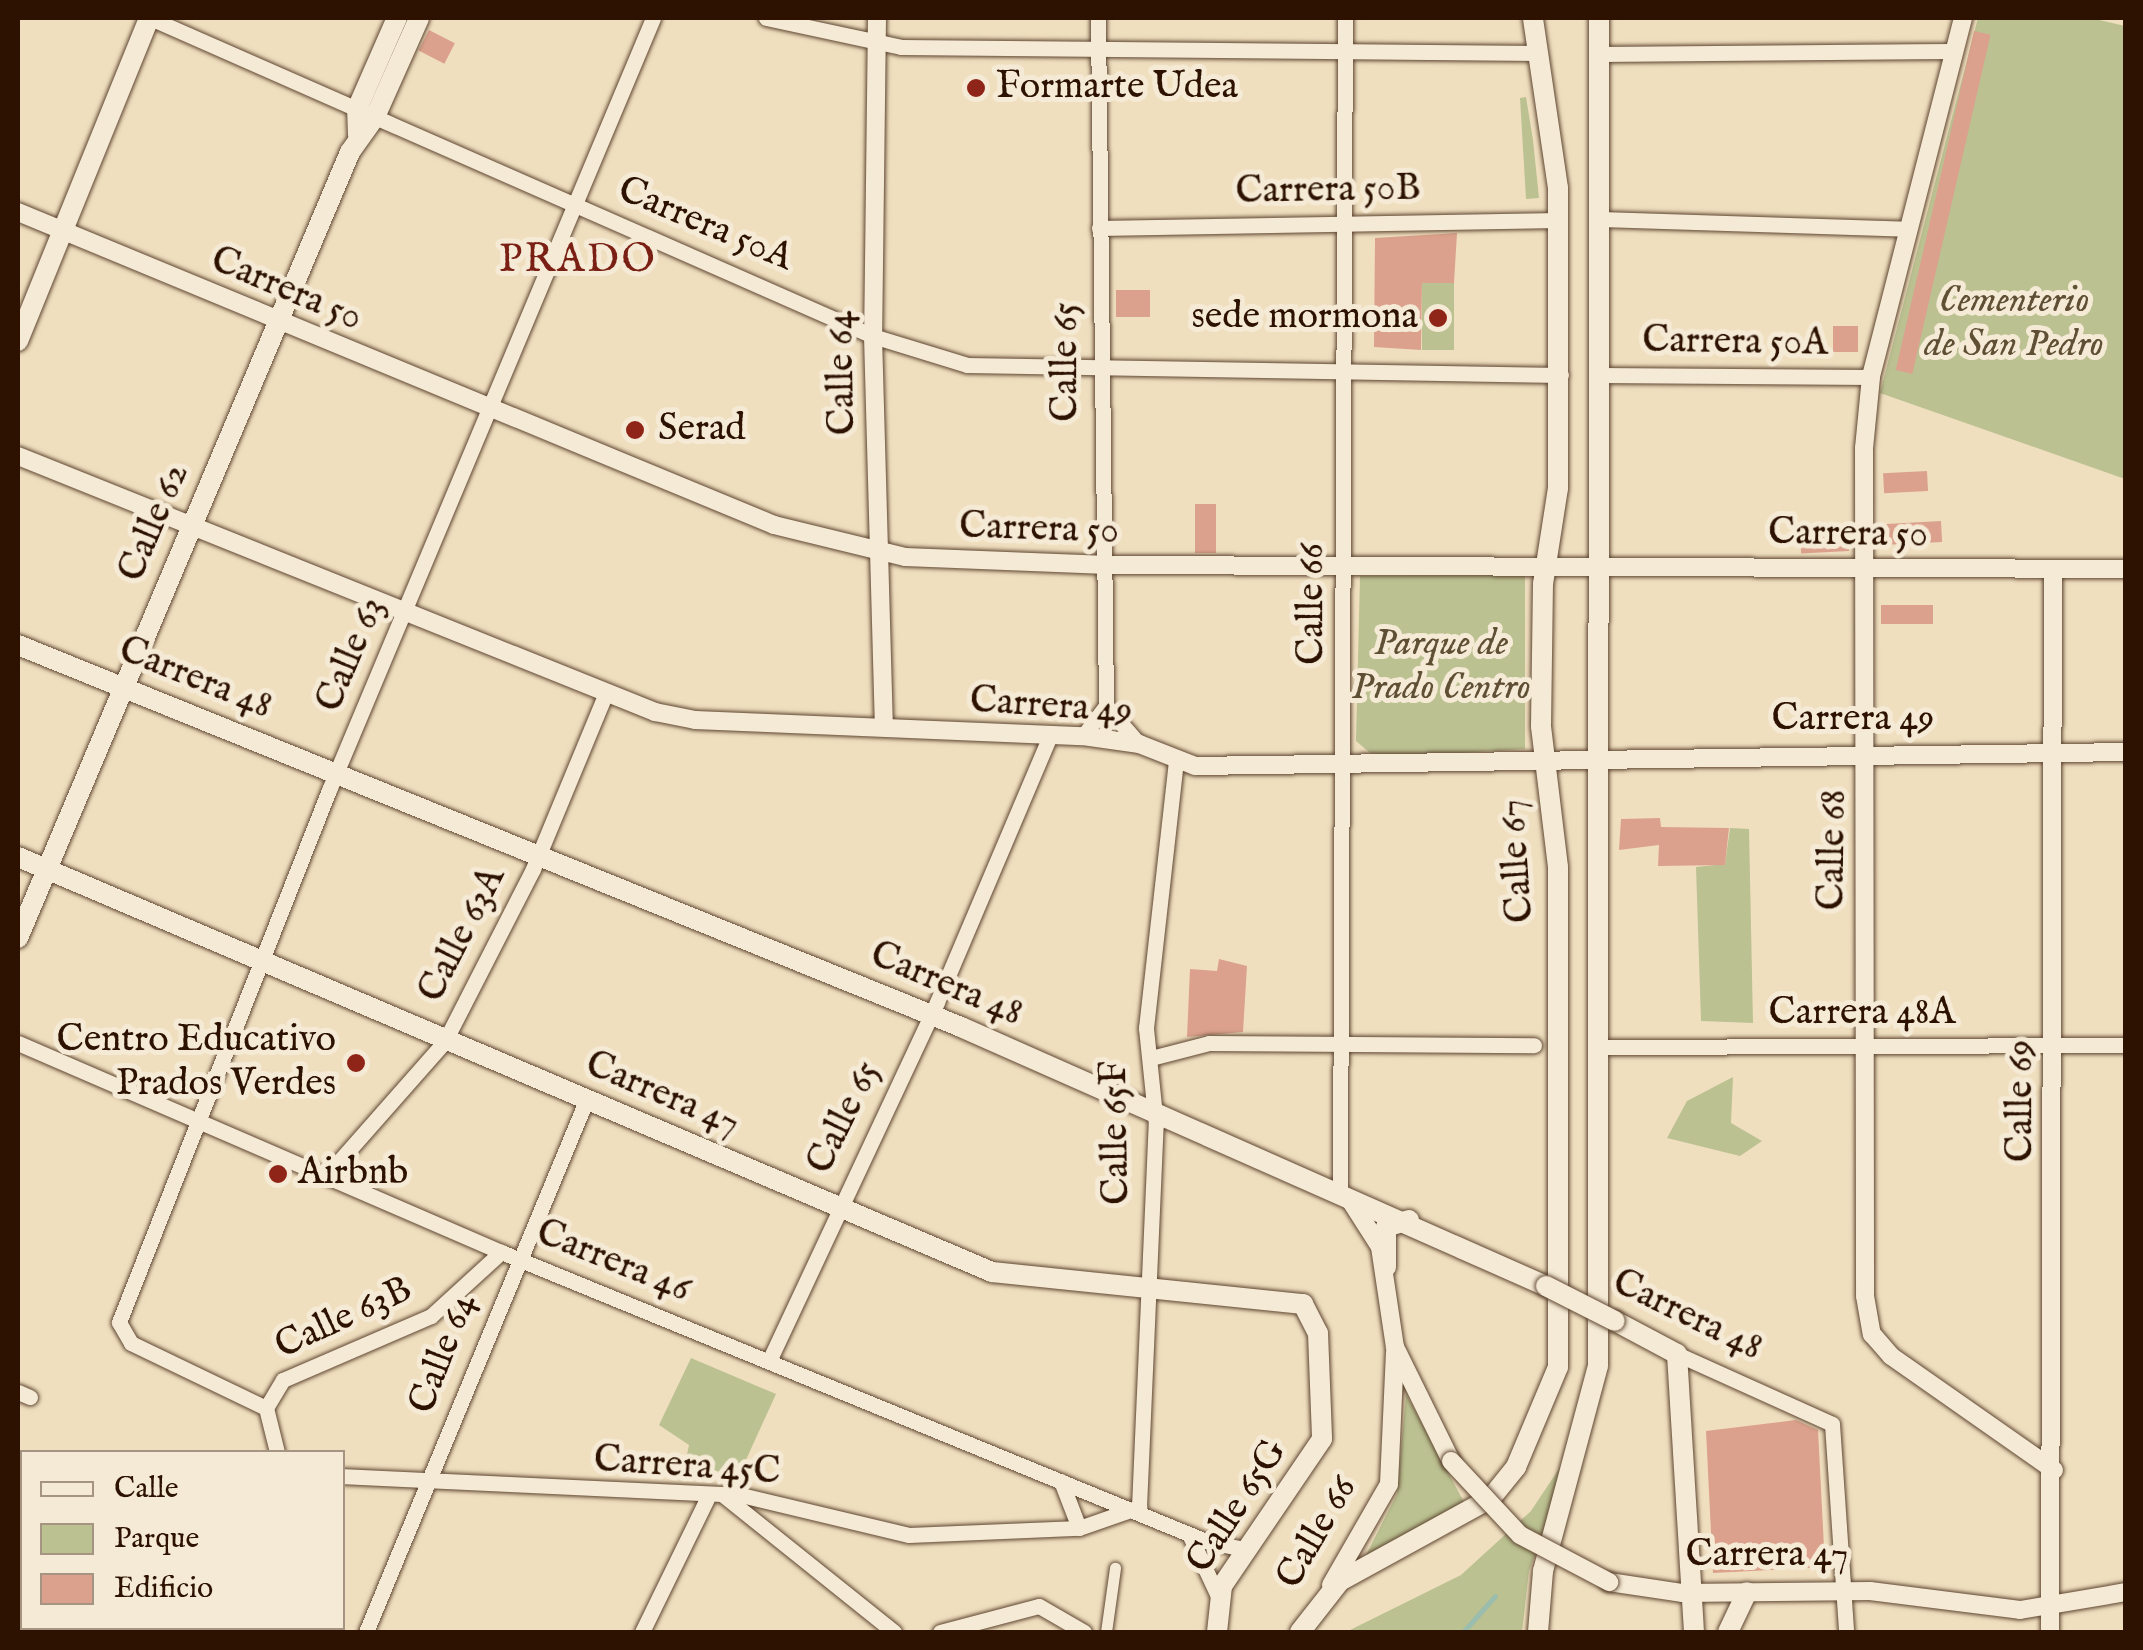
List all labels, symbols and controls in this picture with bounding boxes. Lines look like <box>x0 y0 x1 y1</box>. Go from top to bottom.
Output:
place label: Formarte Udea <box>996 65 1238 111</box>
marker: Formarte Udea <box>965 77 987 99</box>
street label: Carrera 50B <box>1235 167 1421 215</box>
street label: Carrera 50A <box>611 168 799 282</box>
district label: PRADO <box>499 237 657 285</box>
street label: Carrera 50 <box>204 238 368 342</box>
park label: Cementerio de San Pedro <box>1924 279 2104 368</box>
place label: sede mormona <box>1191 295 1418 341</box>
street label: Calle 65 <box>1044 302 1090 422</box>
marker: sede mormona <box>1427 307 1449 329</box>
street label: Calle 64 <box>819 310 867 436</box>
street label: Carrera 50A <box>1642 319 1828 367</box>
place label: Serad <box>658 407 746 453</box>
marker: Serad <box>622 417 648 443</box>
street label: Calle 62 <box>110 457 200 589</box>
street label: Carrera 50 <box>958 504 1120 556</box>
street label: Carrera 50 <box>1768 511 1928 559</box>
street label: Calle 66 <box>1290 543 1336 665</box>
street label: Calle 63 <box>308 591 396 719</box>
park label: Parque de Prado Centro <box>1351 622 1531 712</box>
street label: Carrera 48 <box>112 628 278 730</box>
street label: Carrera 49 <box>968 679 1134 735</box>
street label: Carrera 49 <box>1772 697 1934 743</box>
street label: Calle 68 <box>1810 789 1858 911</box>
street label: Calle 67 <box>1491 798 1545 924</box>
street label: Calle 63A <box>410 860 516 1010</box>
street label: Carrera 48 <box>863 933 1029 1037</box>
street label: Carrera 48A <box>1769 991 1955 1037</box>
place label: Centro Educativo Prados Verdes <box>56 1018 336 1108</box>
street label: Calle 69 <box>1999 1040 2045 1162</box>
street label: Carrera 47 <box>578 1042 746 1148</box>
marker: Centro Educativo Prados Verdes <box>345 1052 367 1074</box>
street label: Calle 65 <box>798 1054 892 1182</box>
street label: Calle 65F <box>1093 1061 1141 1205</box>
place label: Airbnb <box>298 1151 408 1197</box>
marker: Airbnb <box>267 1163 289 1185</box>
street label: Carrera 46 <box>529 1210 697 1314</box>
street label: Carrera 48 <box>1605 1260 1769 1372</box>
street label: Calle 63B <box>269 1268 419 1370</box>
street label: Calle 64 <box>400 1288 488 1420</box>
street label: Calle 65G <box>1178 1432 1298 1582</box>
street label: Carrera 45C <box>592 1438 782 1496</box>
legend <box>20 1450 345 1630</box>
street label: Calle 66 <box>1268 1469 1368 1597</box>
text: Calle <box>114 1470 178 1508</box>
text: Parque <box>114 1520 199 1558</box>
street label: Carrera 47 <box>1686 1533 1848 1579</box>
text: Edificio <box>114 1570 213 1608</box>

